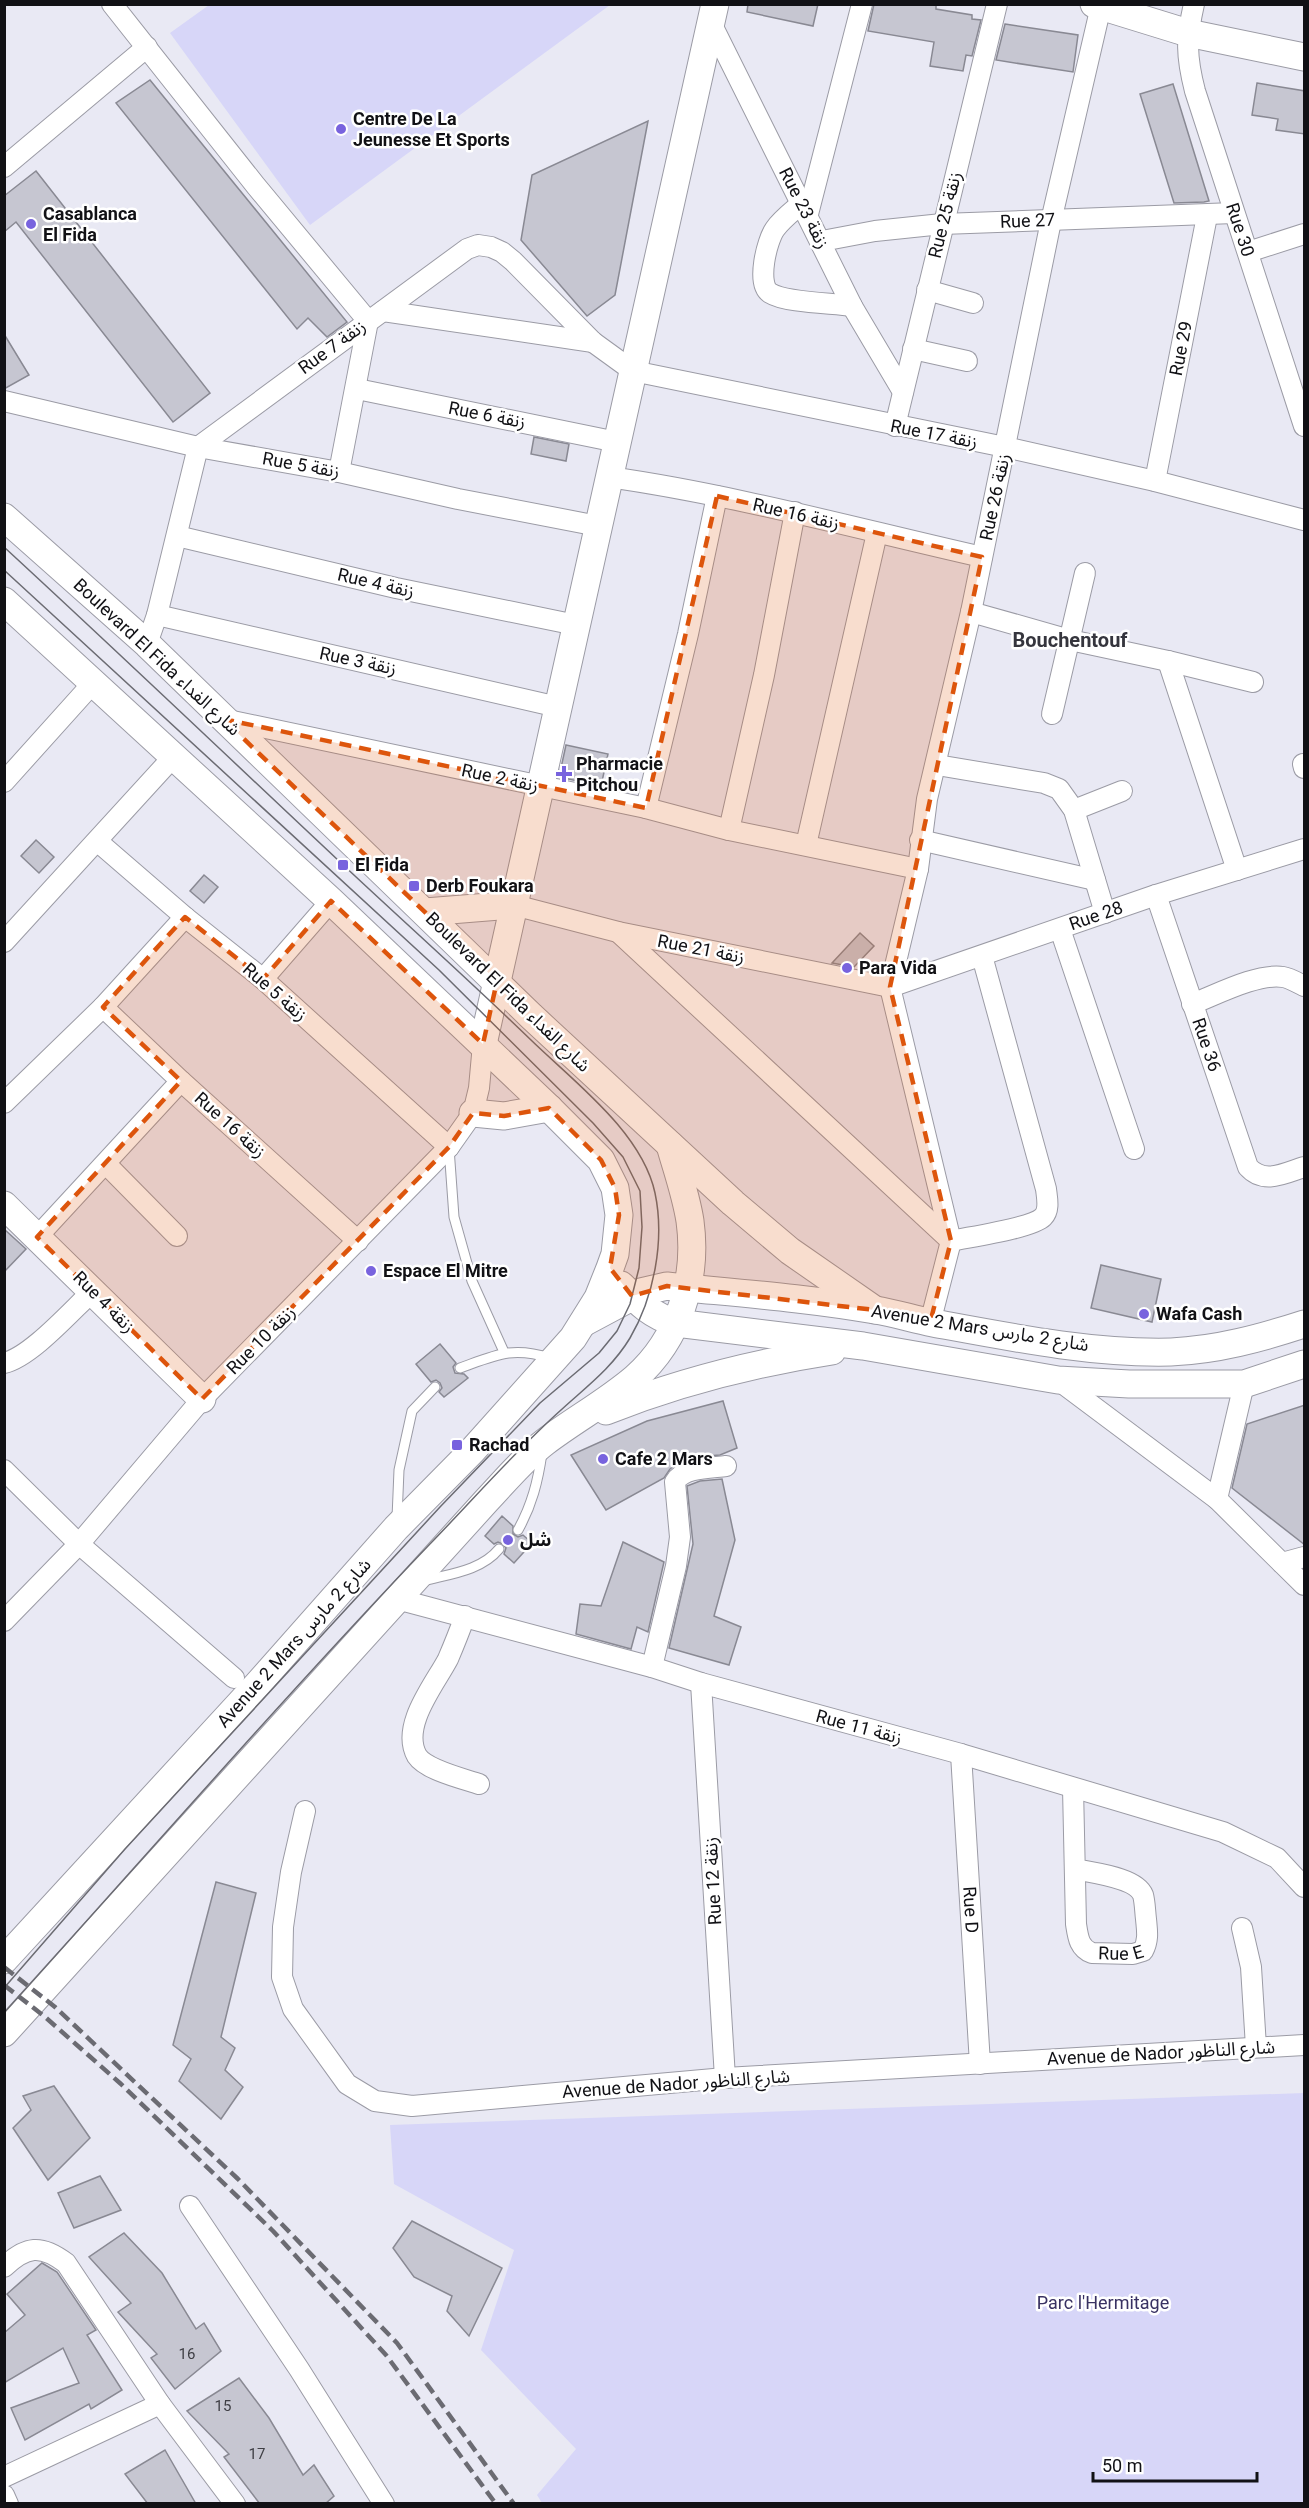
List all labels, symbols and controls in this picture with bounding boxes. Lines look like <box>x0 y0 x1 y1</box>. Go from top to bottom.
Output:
place label: Centre De La Jeunesse Et Sports <box>353 108 510 150</box>
marker: Centre De La Jeunesse Et Sports <box>334 122 348 136</box>
street label: Rue 23 زنقة <box>774 164 834 252</box>
street label: Rue 25 زنقة <box>924 169 966 261</box>
street label: Rue 30 <box>1222 200 1259 259</box>
place label: Casablanca El Fida <box>43 203 137 245</box>
street label: Rue 27 <box>1000 209 1056 232</box>
marker: Casablanca El Fida <box>24 217 38 231</box>
street label: Rue 7 زنقة <box>294 315 370 379</box>
street label: Rue 29 <box>1165 319 1196 378</box>
street label: Rue 6 زنقة <box>447 397 527 433</box>
street label: Rue 17 زنقة <box>889 415 979 453</box>
street label: Rue 5 زنقة <box>261 447 341 483</box>
street label: Rue 26 زنقة <box>975 452 1015 542</box>
street label: Rue 16 زنقة <box>751 493 841 535</box>
street label: Rue 4 زنقة <box>335 563 417 603</box>
street label: Boulevard El Fida شارع الفداء <box>67 574 245 742</box>
district label: Bouchentouf <box>1012 628 1128 652</box>
street label: Rue 3 زنقة <box>317 642 399 680</box>
place label: Pharmacie Pitchou <box>576 753 663 795</box>
street label: Rue 2 زنقة <box>459 759 541 797</box>
marker: Pharmacie Pitchou <box>557 767 571 781</box>
place label: El Fida <box>355 854 409 875</box>
marker: El Fida <box>336 858 350 872</box>
place label: Derb Foukara <box>426 875 534 896</box>
marker: Derb Foukara <box>407 879 421 893</box>
street label: Rue 28 <box>1066 896 1125 934</box>
street label: Boulevard El Fida شارع الفداء <box>419 907 595 1079</box>
street label: Rue 21 زنقة <box>656 930 746 968</box>
place label: Para Vida <box>859 957 937 978</box>
street label: Rue 5 زنقة <box>238 958 312 1026</box>
marker: Para Vida <box>840 961 854 975</box>
street label: Rue 36 <box>1188 1015 1226 1074</box>
street label: Rue 16 زنقة <box>190 1087 270 1163</box>
place label: Espace El Mitre <box>383 1260 508 1281</box>
marker: Espace El Mitre <box>364 1264 378 1278</box>
street label: Rue 4 زنقة <box>69 1267 139 1337</box>
street label: Avenue 2 Mars شارع 2 مارس <box>869 1300 1090 1359</box>
street label: Rue 10 زنقة <box>222 1301 300 1379</box>
place label: Wafa Cash <box>1156 1303 1242 1324</box>
marker: Wafa Cash <box>1137 1307 1151 1321</box>
place label: Rachad <box>469 1434 529 1455</box>
marker: Rachad <box>450 1438 464 1452</box>
place label: Cafe 2 Mars <box>615 1448 713 1469</box>
marker: Cafe 2 Mars <box>596 1452 610 1466</box>
place label: شل <box>520 1529 551 1550</box>
marker: شل <box>501 1533 515 1547</box>
street label: Avenue 2 Mars شارع 2 مارس <box>212 1554 378 1734</box>
street label: Rue 11 زنقة <box>814 1705 904 1749</box>
street label: Rue 12 زنقة <box>700 1836 726 1926</box>
street label: Rue D <box>959 1886 983 1934</box>
street label: Rue E <box>1098 1940 1146 1964</box>
street label: Avenue de Nador شارع الناظور <box>1046 2036 1276 2073</box>
street label: Avenue de Nador شارع الناظور <box>561 2065 791 2106</box>
park label: Parc l'Hermitage <box>1037 2292 1169 2313</box>
house number: 16 <box>179 2345 195 2363</box>
house number: 15 <box>215 2397 231 2415</box>
house number: 17 <box>249 2445 265 2463</box>
scale bar <box>1093 2445 1256 2483</box>
text: 50 m <box>1102 2455 1142 2476</box>

